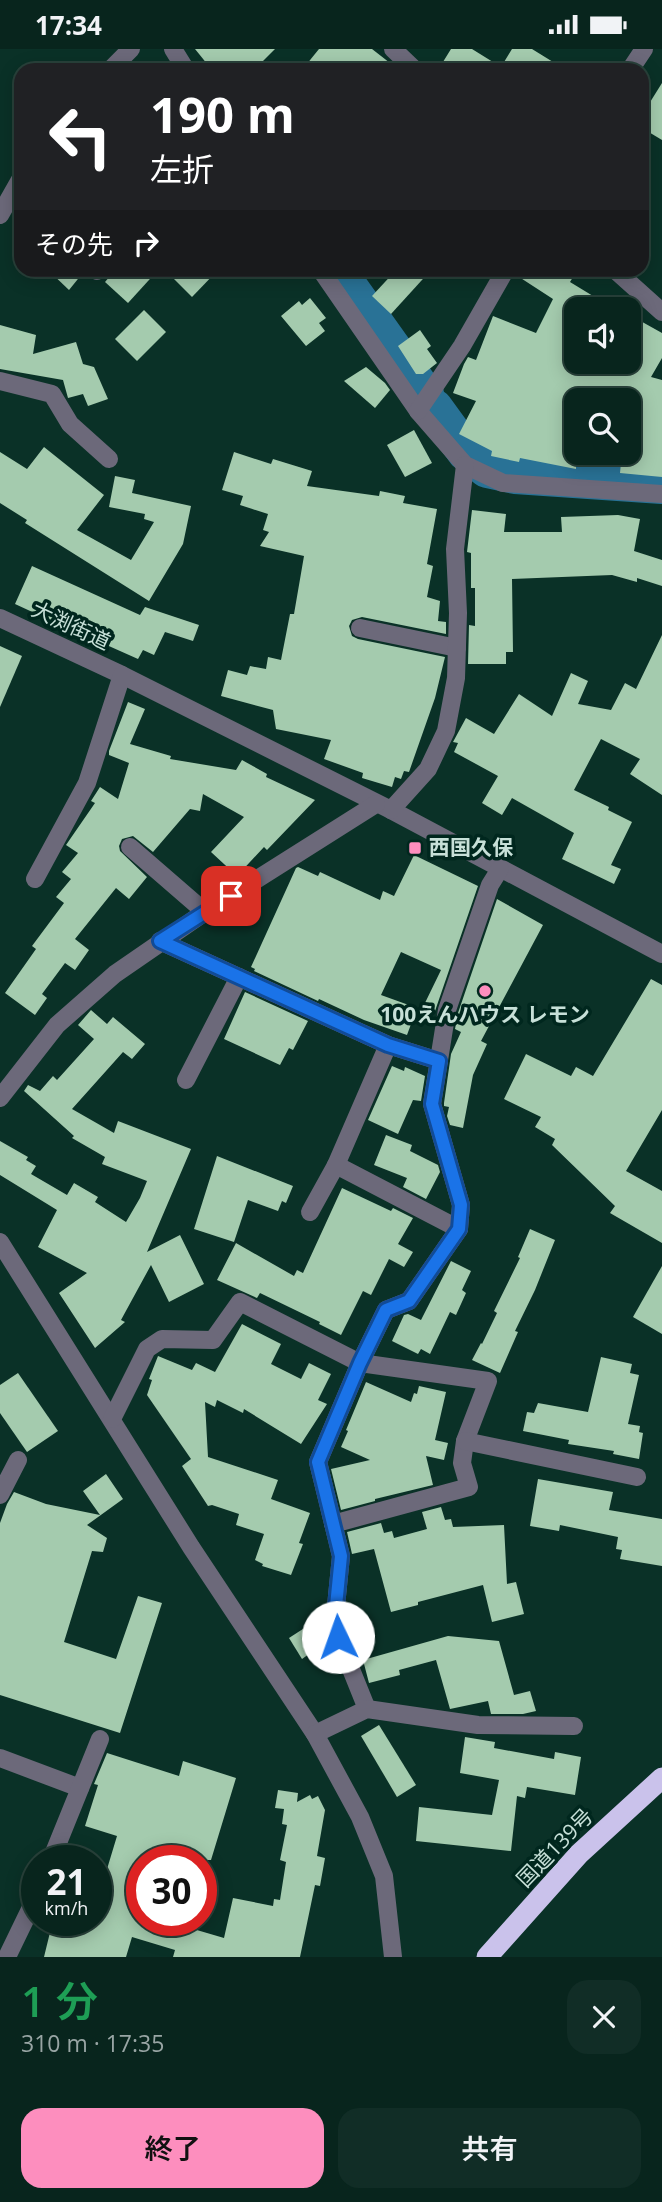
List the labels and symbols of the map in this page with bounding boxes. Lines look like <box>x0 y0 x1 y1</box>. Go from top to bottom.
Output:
street label: 大渕街道 <box>27 595 115 656</box>
place label: 西国久保 <box>429 833 514 861</box>
marker: 西国久保 <box>407 840 423 856</box>
pin <box>201 866 261 926</box>
marker: 100えんハウス レモン <box>477 983 493 999</box>
place label: 100えんハウス レモン <box>380 1000 590 1028</box>
position arrow <box>301 1600 375 1674</box>
street label: 国道139号 <box>510 1802 599 1893</box>
speed limit sign: 30 <box>126 1845 217 1936</box>

